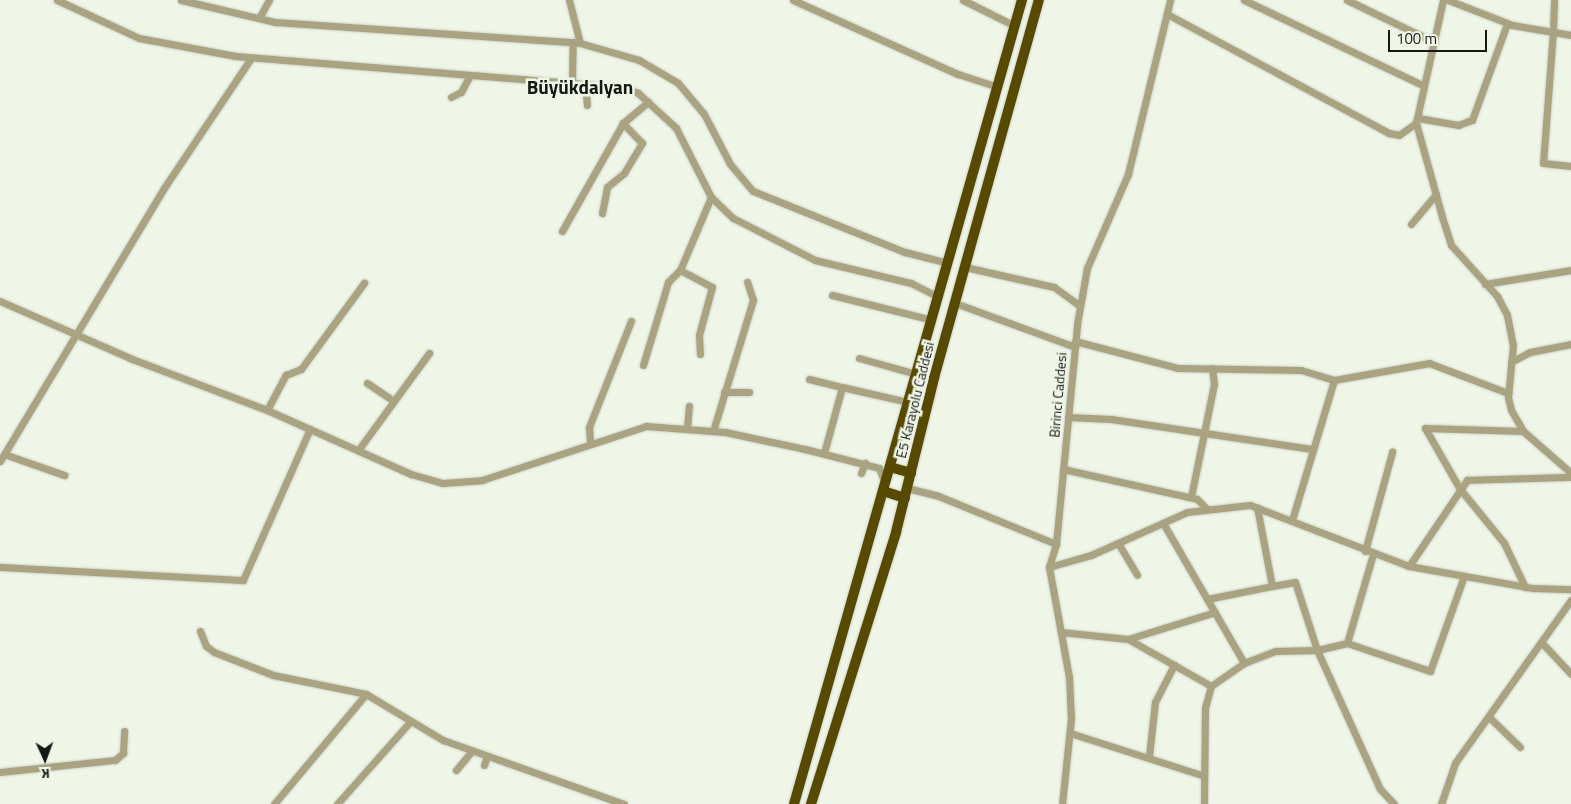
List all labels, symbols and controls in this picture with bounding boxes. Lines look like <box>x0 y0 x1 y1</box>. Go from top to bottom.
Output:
scale bar <box>1391 20 1490 52</box>
text: 100 m <box>1396 27 1437 50</box>
district label: Büyükdalyan <box>527 76 633 98</box>
street label: E5 Karayolu Caddesi <box>892 340 938 460</box>
street label: Birinci Caddesi <box>1046 352 1070 438</box>
north arrow <box>20 734 70 784</box>
text: K <box>41 764 50 785</box>

